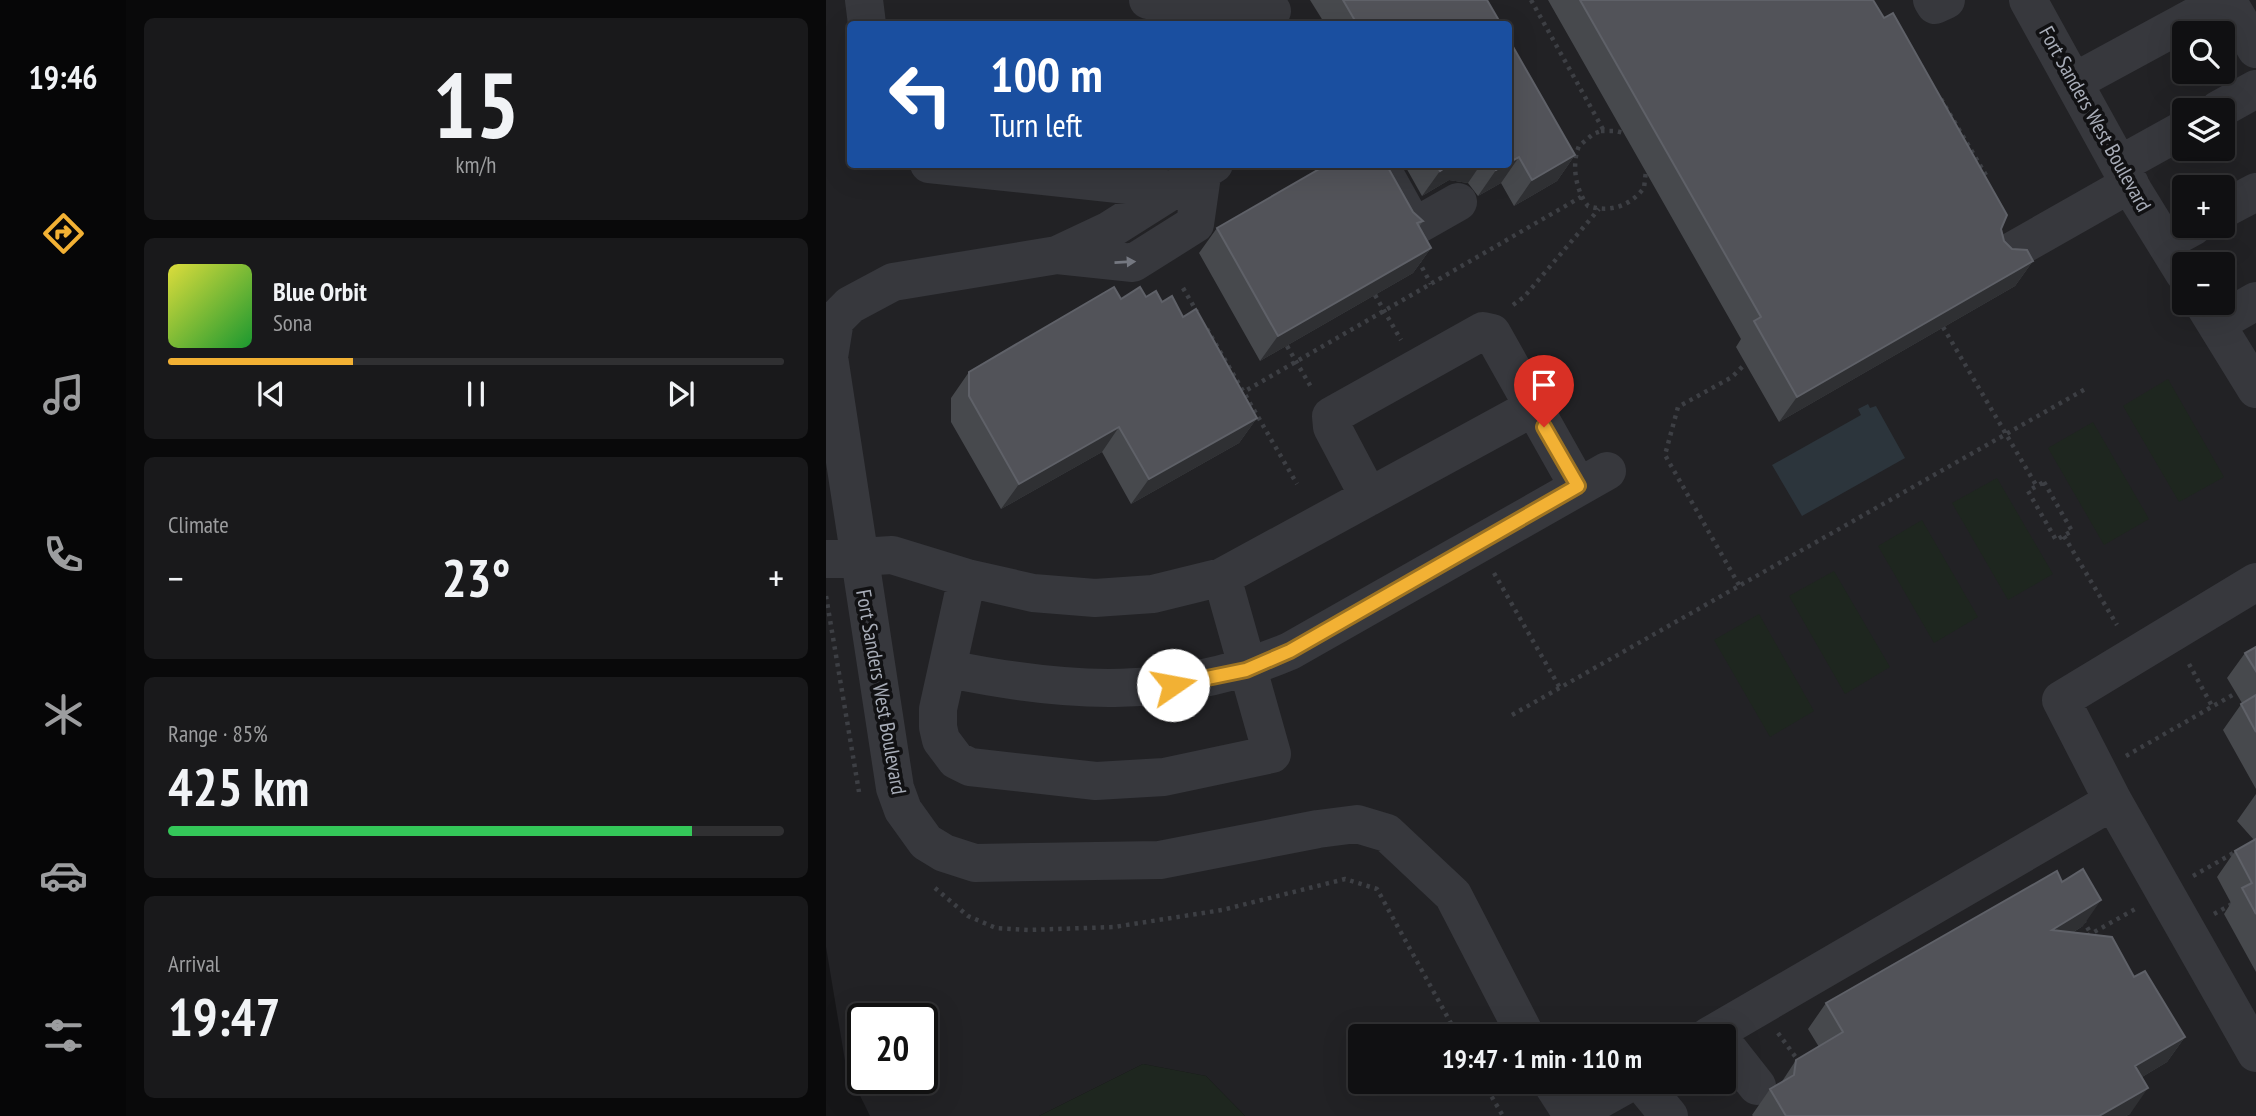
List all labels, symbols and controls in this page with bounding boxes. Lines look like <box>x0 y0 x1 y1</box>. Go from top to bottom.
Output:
street label: Fort Sanders West Boulevard <box>2033 21 2158 216</box>
map controls <box>2172 21 2235 315</box>
button: search <box>2172 21 2235 84</box>
text: 100 m <box>990 42 1103 106</box>
text: 15 <box>433 45 520 163</box>
icon: left <box>875 49 966 140</box>
text: 19:46 <box>28 56 98 98</box>
button: layers <box>2172 98 2235 161</box>
text: Turn left <box>990 104 1082 146</box>
text: km/h <box>456 150 496 179</box>
button: + <box>2172 175 2235 238</box>
icon: directions <box>39 209 88 258</box>
button: − <box>2172 252 2235 315</box>
one-way arrow <box>1114 256 1136 267</box>
text: Blue Orbit <box>273 275 367 308</box>
text: Sona <box>273 308 312 337</box>
pin <box>1514 355 1574 427</box>
icon: arrive <box>1525 366 1563 404</box>
icon: music <box>39 370 88 419</box>
icon: previous <box>252 375 290 413</box>
icon: pause <box>457 375 495 413</box>
icon: next <box>662 375 700 413</box>
text: Climate <box>168 510 229 539</box>
icon: phone <box>39 530 88 579</box>
text: 23° <box>442 544 510 611</box>
text: − <box>168 553 184 602</box>
text: + <box>768 553 784 602</box>
street label: Fort Sanders West Boulevard <box>850 587 913 796</box>
position arrow <box>1136 648 1210 722</box>
icon: climate <box>39 690 88 739</box>
text: Range · 85% <box>168 719 268 748</box>
text: 425 km <box>168 753 309 820</box>
icon: car <box>39 851 88 900</box>
text: Arrival <box>168 949 220 978</box>
text: 19:47 <box>168 983 280 1050</box>
speed limit sign: 20 <box>847 1003 938 1094</box>
icon: filters <box>39 1011 88 1060</box>
text: 19:47 · 1 min · 110 m <box>1442 1042 1642 1075</box>

